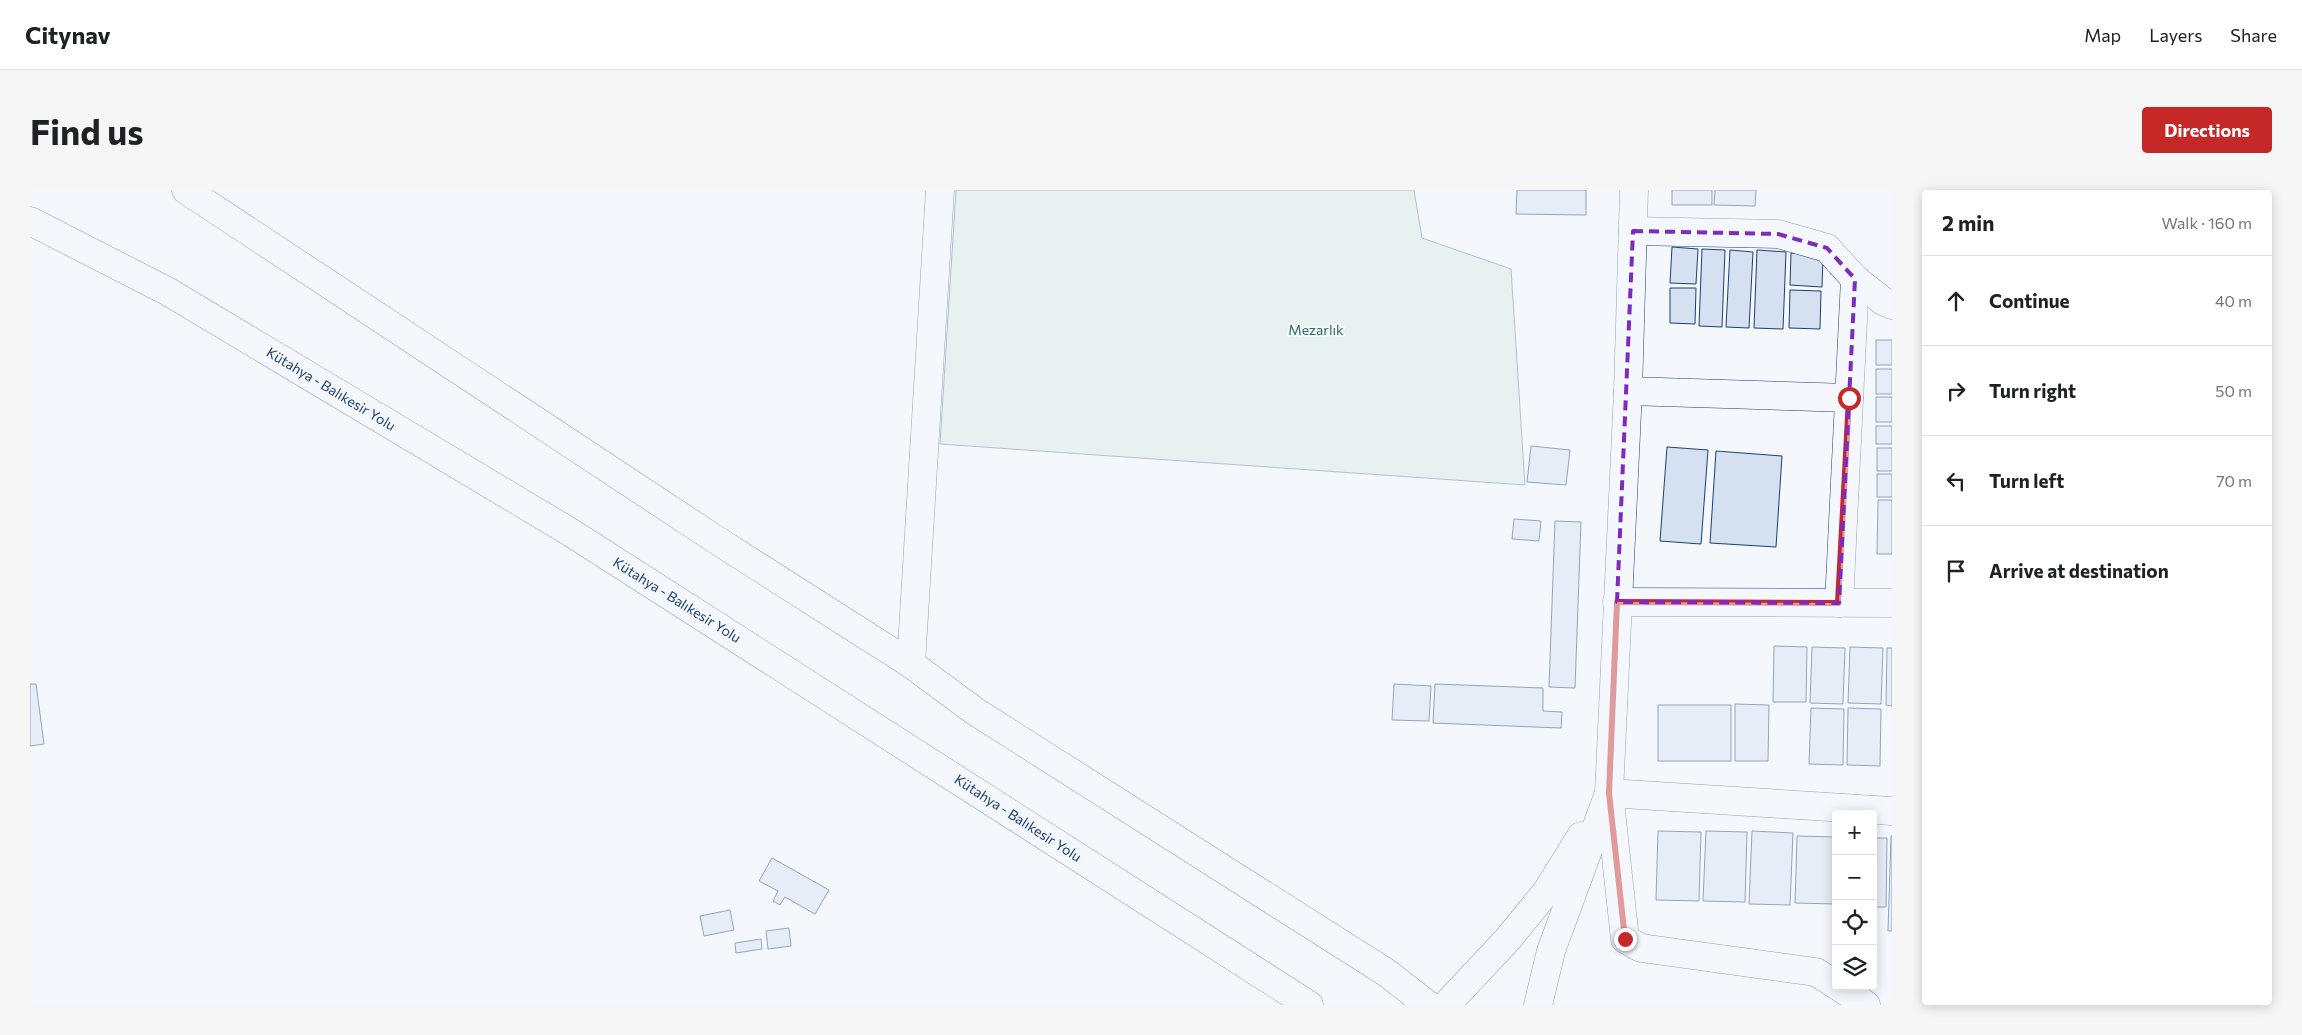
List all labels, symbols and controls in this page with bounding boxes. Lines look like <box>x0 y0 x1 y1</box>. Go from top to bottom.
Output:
text: Citynav <box>25 20 111 49</box>
text: Map <box>2084 24 2121 46</box>
text: Layers <box>2149 24 2202 46</box>
text: Share <box>2230 24 2277 46</box>
button: Directions <box>2142 107 2272 153</box>
text: Find us <box>30 109 144 152</box>
text: 2 min <box>1942 210 1994 235</box>
text: Walk · 160 m <box>2162 213 2252 232</box>
icon: ahead <box>1942 287 1970 315</box>
text: Continue <box>1989 289 2069 312</box>
text: 40 m <box>2215 291 2252 310</box>
park label: Mezarlık <box>1288 321 1344 338</box>
street label: Kütahya - Balıkesir Yolu <box>264 343 399 434</box>
icon: right <box>1942 377 1970 405</box>
text: Turn right <box>1989 379 2076 402</box>
text: 50 m <box>2215 381 2252 400</box>
route start <box>1838 387 1861 410</box>
icon: left <box>1942 467 1970 495</box>
text: Turn left <box>1989 469 2064 492</box>
text: 70 m <box>2216 471 2252 490</box>
street label: Kütahya - Balıkesir Yolu <box>610 553 744 646</box>
icon: arrive <box>1942 557 1970 585</box>
text: Arrive at destination <box>1989 559 2169 582</box>
street label: Kütahya - Balıkesir Yolu <box>952 770 1085 865</box>
map controls <box>1832 810 1877 990</box>
button: + <box>1832 810 1877 855</box>
button: − <box>1832 855 1877 900</box>
button: locate <box>1832 900 1877 945</box>
route end <box>1614 928 1637 951</box>
button: layers <box>1832 945 1877 990</box>

